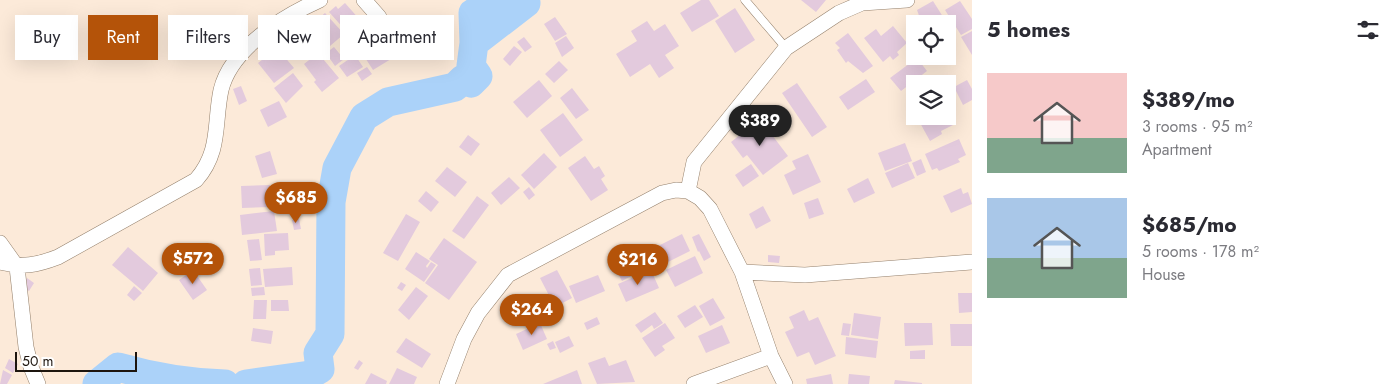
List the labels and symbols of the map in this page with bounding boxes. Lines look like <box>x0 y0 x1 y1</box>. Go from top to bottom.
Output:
pin: $389 <box>730 104 790 147</box>
pin: $685 <box>266 182 326 224</box>
pin: $572 <box>163 242 223 285</box>
pin: $216 <box>608 244 668 286</box>
pin: $264 <box>502 294 562 336</box>
scale bar <box>15 349 138 372</box>

